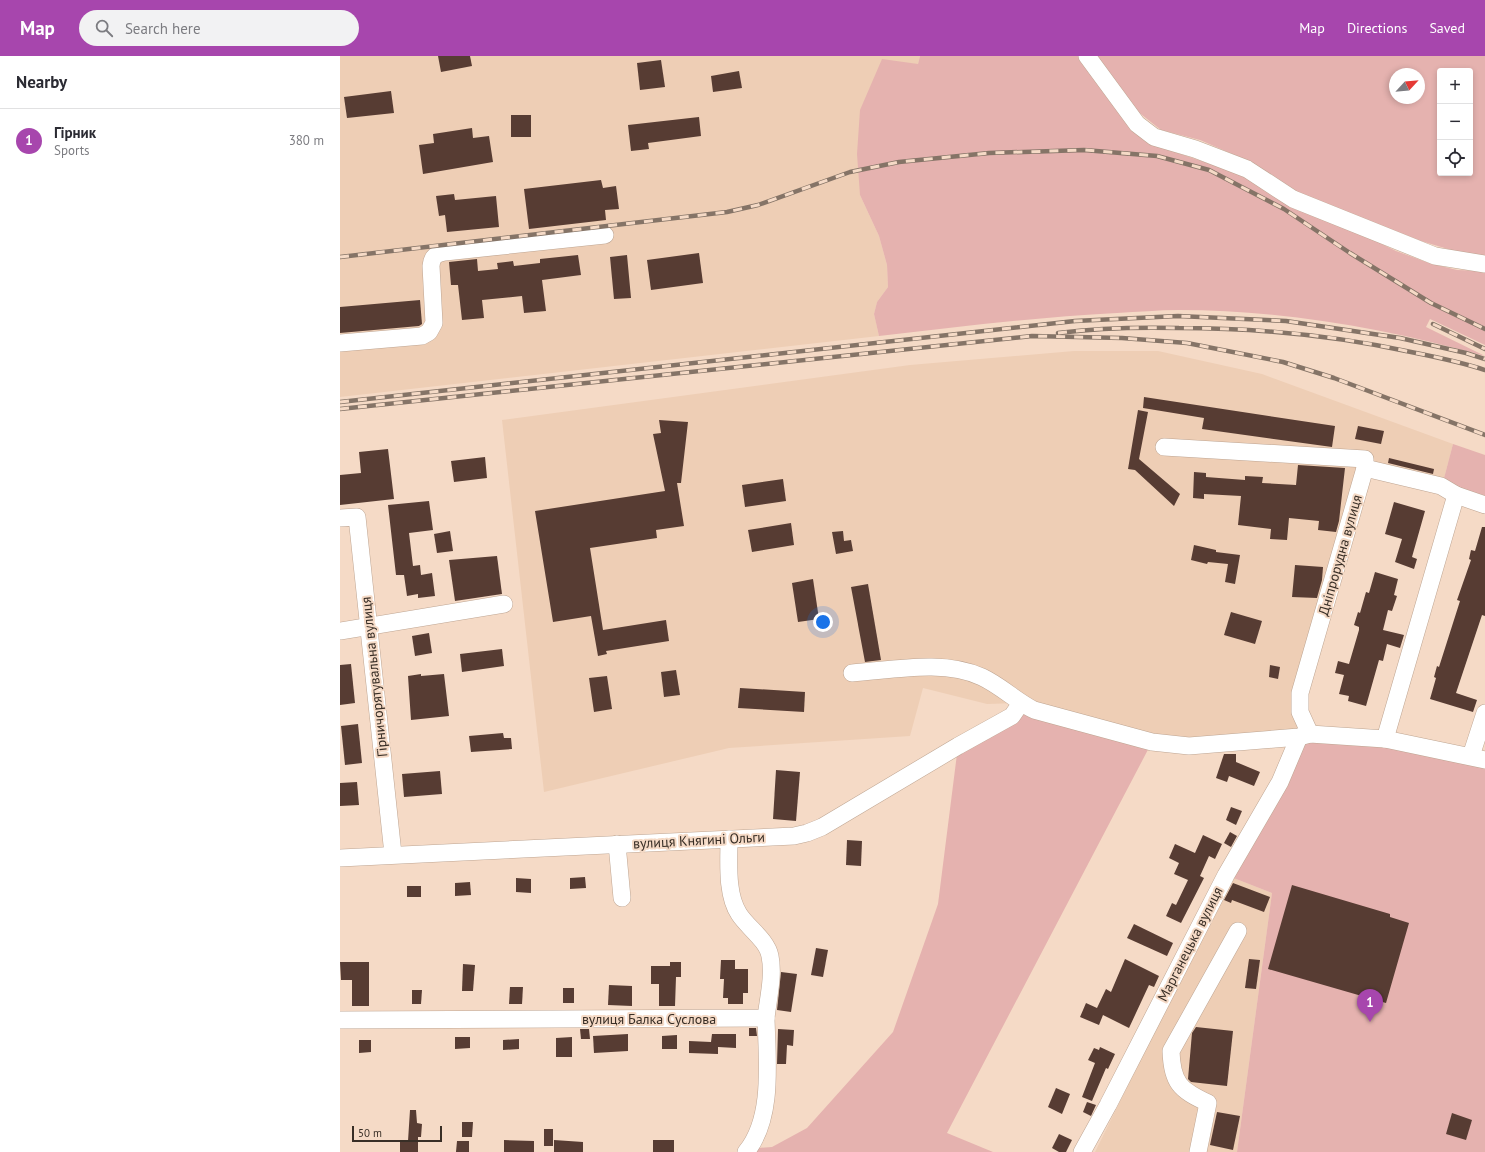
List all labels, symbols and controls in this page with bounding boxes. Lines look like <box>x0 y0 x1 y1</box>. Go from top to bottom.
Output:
search box <box>79 10 359 46</box>
text: Map <box>20 16 55 40</box>
icon: search <box>93 17 115 39</box>
text: Search here <box>125 19 201 38</box>
text: Map <box>1299 19 1325 37</box>
text: Directions <box>1347 19 1407 37</box>
text: Saved <box>1429 19 1465 37</box>
north arrow <box>1389 68 1425 104</box>
map controls <box>1437 68 1473 176</box>
button: + <box>1437 68 1473 104</box>
text: Nearby <box>16 71 67 93</box>
button: − <box>1437 104 1473 140</box>
text: Гірник <box>54 123 96 142</box>
text: 1 <box>25 132 33 149</box>
text: 380 m <box>289 132 324 149</box>
button: locate <box>1437 140 1473 176</box>
text: Sports <box>54 142 90 159</box>
street label: Дніпрорудна вулиця <box>1314 492 1366 618</box>
street label: Гірничорятувальна вулиця <box>357 596 391 758</box>
your location <box>813 612 833 632</box>
street label: вулиця Княгині Ольги <box>633 828 765 852</box>
street label: Марганецька вулиця <box>1153 884 1227 1004</box>
pin: 1 <box>1357 989 1383 1022</box>
street label: вулиця Балка Суслова <box>582 1010 716 1028</box>
scale bar <box>352 1124 442 1143</box>
text: 50 m <box>358 1126 382 1140</box>

